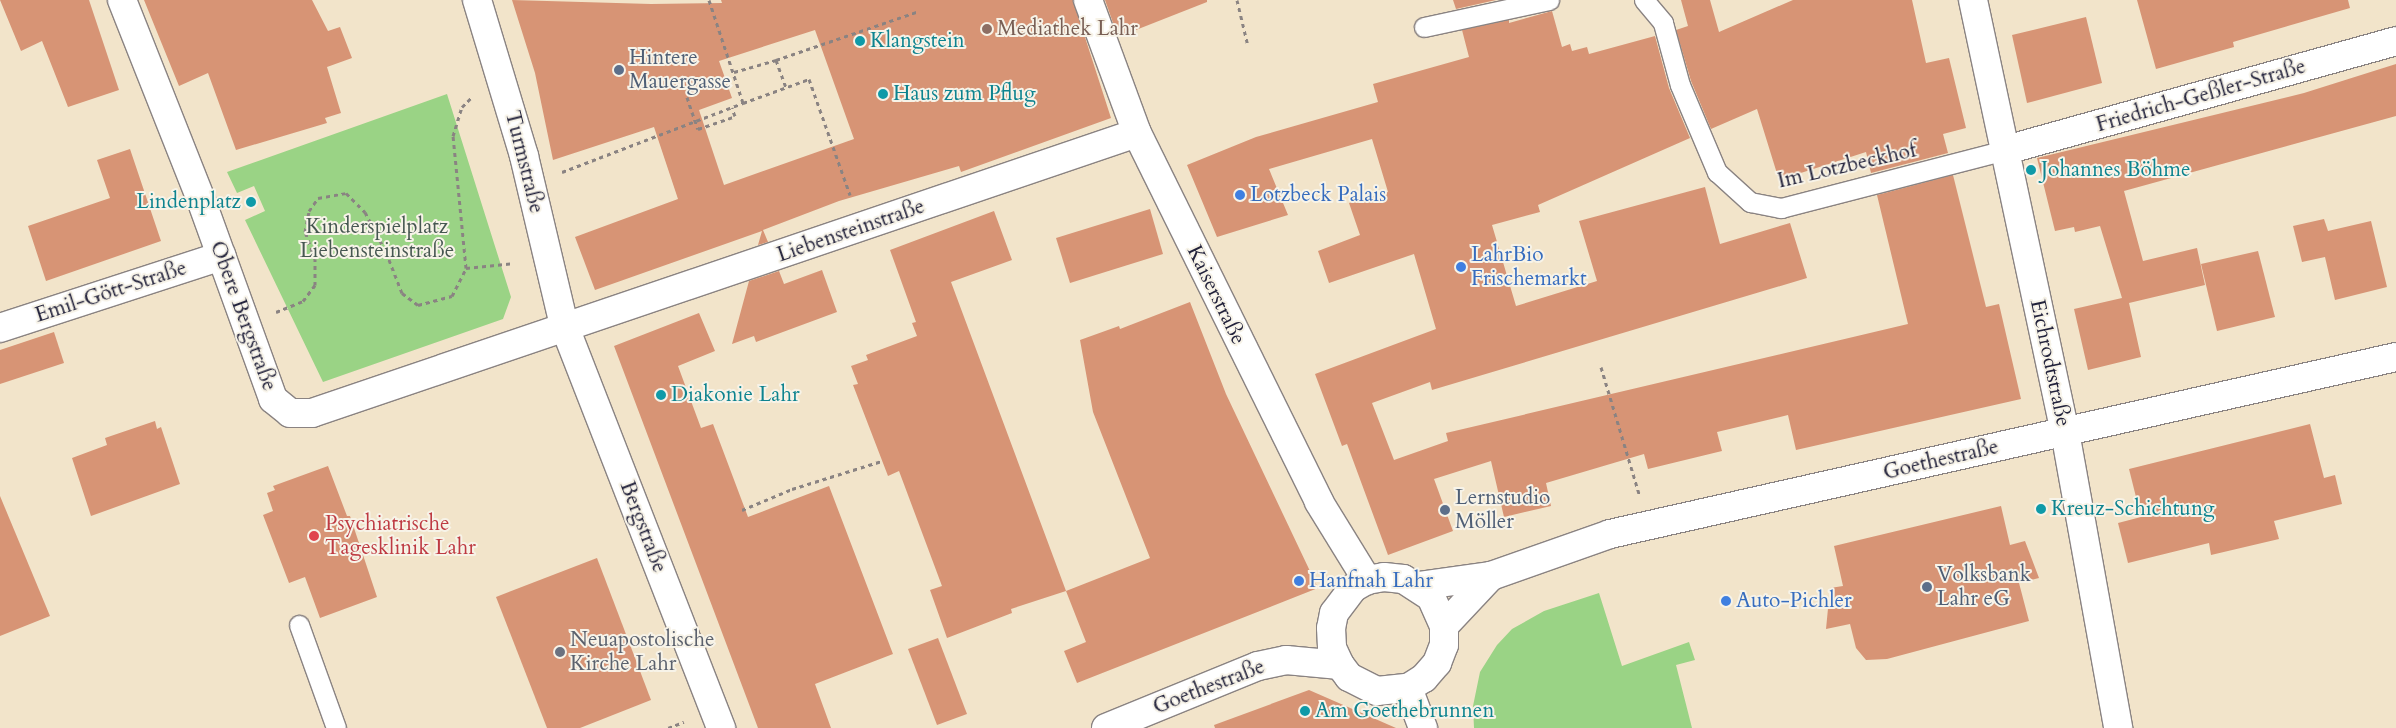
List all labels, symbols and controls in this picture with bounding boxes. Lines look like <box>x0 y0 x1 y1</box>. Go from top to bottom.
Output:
place label: Mediathek Lahr <box>997 16 1138 42</box>
marker: Mediathek Lahr <box>981 23 993 35</box>
place label: Klangstein <box>870 28 965 54</box>
marker: Klangstein <box>854 35 866 47</box>
place label: Hintere Mauergasse <box>629 45 731 95</box>
street label: Friedrich-Geßler-Straße <box>2093 54 2309 138</box>
marker: Hintere Mauergasse <box>613 64 625 76</box>
place label: Haus zum Pflug <box>893 81 1036 107</box>
marker: Haus zum Pflug <box>877 88 889 100</box>
street label: Turmstraße <box>499 108 549 216</box>
street label: Im Lotzbeckhof <box>1775 138 1919 194</box>
place label: Johannes Böhme <box>2041 157 2191 183</box>
marker: Johannes Böhme <box>2025 164 2037 176</box>
place label: Lotzbeck Palais <box>1250 182 1386 208</box>
place label: Lindenplatz <box>136 189 241 215</box>
marker: Lotzbeck Palais <box>1234 189 1246 201</box>
street label: Liebensteinstraße <box>774 194 928 268</box>
marker: Lindenplatz <box>245 196 257 208</box>
park label: Kinderspielplatz Liebensteinstraße <box>300 214 454 264</box>
street label: Obere Bergstraße <box>204 238 282 394</box>
street label: Kaiserstraße <box>1181 241 1251 349</box>
place label: LahrBio Frischemarkt <box>1471 242 1587 292</box>
street label: Emil-Gött-Straße <box>32 256 190 328</box>
marker: LahrBio Frischemarkt <box>1455 261 1467 273</box>
street label: Eichrodtstraße <box>2024 297 2076 429</box>
place label: Diakonie Lahr <box>671 382 800 408</box>
marker: Diakonie Lahr <box>655 389 667 401</box>
street label: Goethestraße <box>1881 434 2001 486</box>
street label: Bergstraße <box>614 478 672 576</box>
place label: Lernstudio Möller <box>1455 485 1550 535</box>
place label: Kreuz-Schichtung <box>2051 496 2215 522</box>
marker: Kreuz-Schichtung <box>2035 503 2047 515</box>
marker: Lernstudio Möller <box>1439 504 1451 516</box>
place label: Psychiatrische Tagesklinik Lahr <box>325 511 476 561</box>
marker: Psychiatrische Tagesklinik Lahr <box>307 529 321 543</box>
place label: Volksbank Lahr eG <box>1937 562 2031 612</box>
place label: Hanfnah Lahr <box>1309 568 1433 594</box>
marker: Hanfnah Lahr <box>1293 575 1305 587</box>
marker: Volksbank Lahr eG <box>1921 581 1933 593</box>
place label: Auto-Pichler <box>1736 588 1852 614</box>
marker: Auto-Pichler <box>1720 595 1732 607</box>
place label: Neuapostolische Kirche Lahr <box>570 627 714 677</box>
marker: Neuapostolische Kirche Lahr <box>554 646 566 658</box>
street label: Goethestraße <box>1150 654 1268 720</box>
place label: Am Goethebrunnen <box>1315 698 1494 724</box>
marker: Am Goethebrunnen <box>1299 705 1311 717</box>

